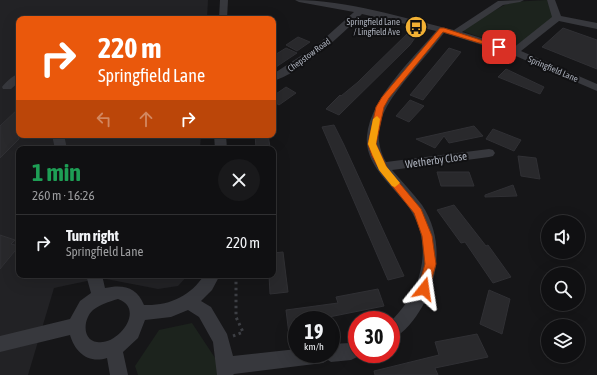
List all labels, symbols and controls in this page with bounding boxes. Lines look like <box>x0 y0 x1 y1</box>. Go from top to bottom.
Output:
bus stop icon: Springfield Lane / Lingfield Ave <box>403 14 429 40</box>
place label: Springfield Lane / Lingfield Ave <box>346 17 400 37</box>
pin <box>482 30 516 64</box>
icon: right <box>32 32 84 84</box>
text: 220 m <box>98 32 161 64</box>
street label: Chepstow Road <box>286 36 332 74</box>
icon: arrive <box>488 36 510 58</box>
street label: Springfield Lane <box>526 54 580 84</box>
text: Springfield Lane <box>98 65 205 86</box>
icon: left <box>93 108 115 130</box>
icon: ahead <box>135 108 157 130</box>
icon: right <box>177 108 199 130</box>
street label: Wetherby Close <box>404 150 468 170</box>
text: 1 min <box>32 159 81 186</box>
button: close <box>218 159 260 201</box>
text: 260 m · 16:26 <box>32 188 95 203</box>
map controls <box>541 215 585 363</box>
button: sound <box>541 215 585 259</box>
text: Turn right <box>66 227 119 244</box>
icon: right <box>32 232 54 254</box>
text: 220 m <box>226 234 260 251</box>
text: Springfield Lane <box>66 244 143 259</box>
button: search <box>541 267 585 311</box>
position arrow <box>403 268 445 310</box>
speed limit sign: 30 <box>348 311 400 363</box>
button: layers <box>541 319 585 363</box>
text: 19 <box>305 320 323 343</box>
text: km/h <box>304 341 324 352</box>

